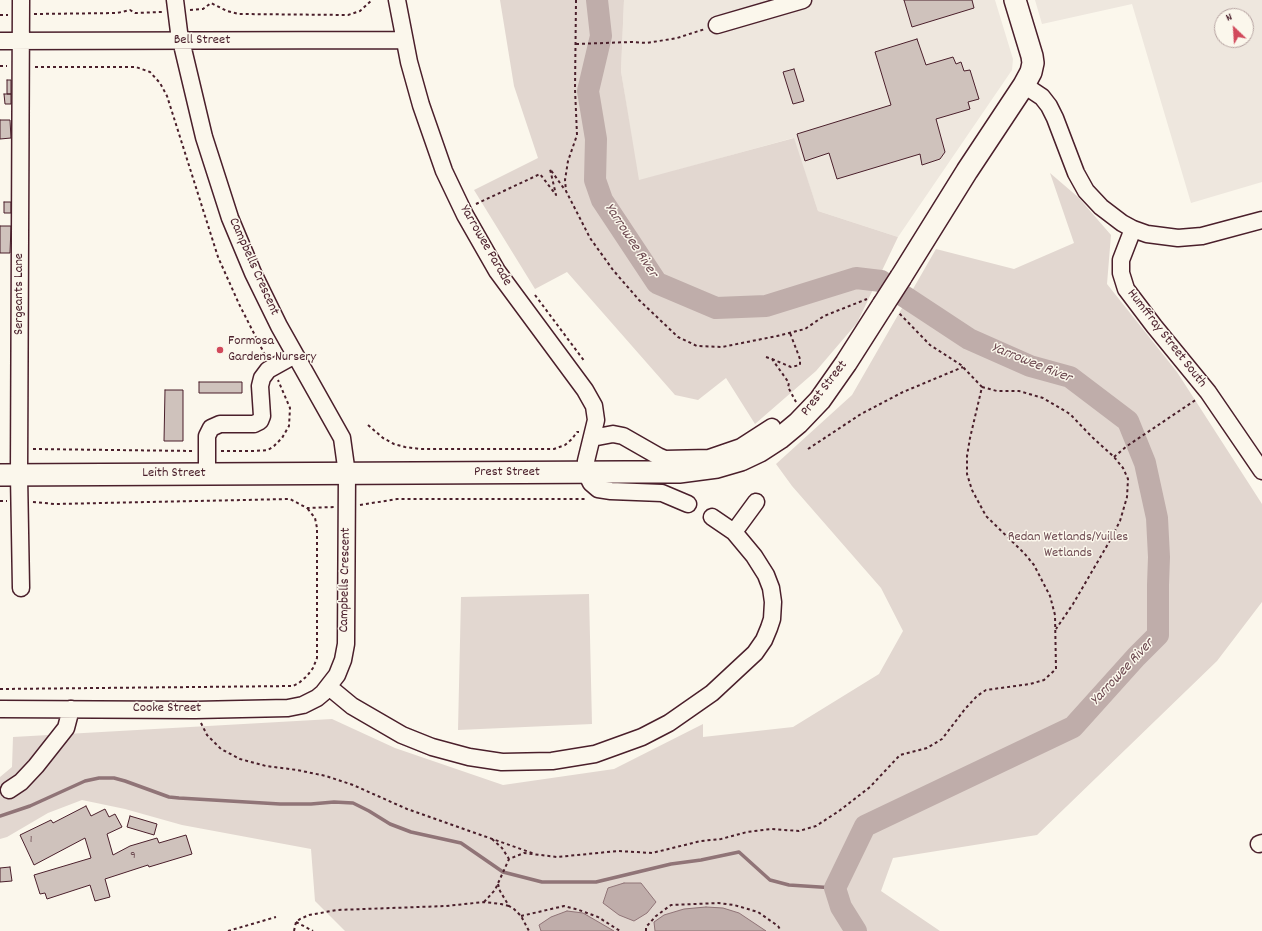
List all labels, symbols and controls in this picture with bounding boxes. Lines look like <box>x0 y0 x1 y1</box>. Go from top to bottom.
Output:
north arrow <box>1214 8 1254 48</box>
text: N <box>1224 10 1235 26</box>
street label: Bell Street <box>174 33 230 49</box>
water label: Yarrowee River <box>599 200 661 282</box>
street label: Yarrowee Parade <box>455 203 515 289</box>
street label: Campbells Crescent <box>224 216 282 318</box>
street label: Sergeants Lane <box>12 253 28 335</box>
street label: Humffray Street South <box>1122 286 1210 392</box>
place label: Formosa Gardens Nursery <box>228 334 316 366</box>
water label: Yarrowee River <box>988 340 1074 388</box>
marker: Formosa Gardens Nursery <box>215 345 225 355</box>
street label: Prest Street <box>798 358 852 420</box>
street label: Prest Street <box>474 465 540 481</box>
street label: Leith Street <box>142 466 206 482</box>
street label: Campbells Crescent <box>337 527 355 633</box>
park label: Redan Wetlands/Yuilles Wetlands <box>1008 530 1128 562</box>
water label: Yarrowee River <box>1087 636 1159 710</box>
street label: Cooke Street <box>133 701 201 717</box>
house number: 1 <box>30 833 32 847</box>
house number: 9 <box>130 849 136 863</box>

